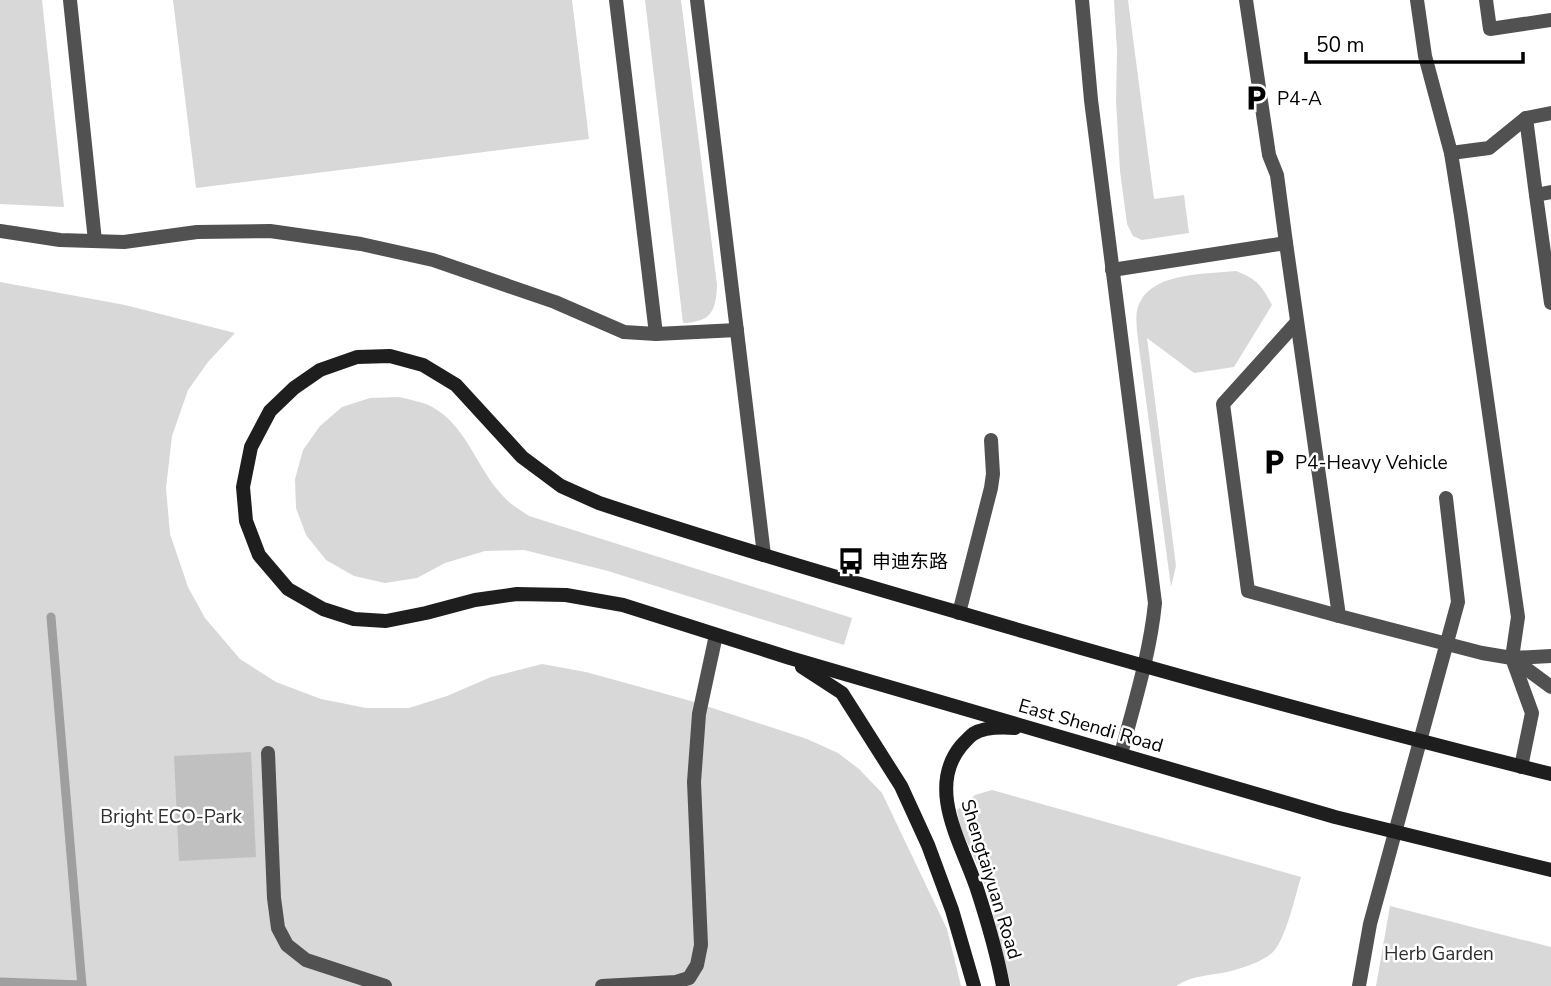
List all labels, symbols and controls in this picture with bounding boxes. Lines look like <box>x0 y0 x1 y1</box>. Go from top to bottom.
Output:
scale bar <box>1306 21 1523 65</box>
text: 50 m <box>1316 31 1365 59</box>
parking icon: P4-A <box>1241 83 1271 113</box>
place label: P4-A <box>1277 86 1322 112</box>
parking icon: P4-Heavy Vehicle <box>1259 447 1289 477</box>
place label: P4-Heavy Vehicle <box>1295 450 1448 476</box>
bus stop icon: 申迪东路 <box>836 546 866 576</box>
place label: 申迪东路 <box>872 549 948 575</box>
street label: East Shendi Road <box>1015 693 1166 759</box>
street label: Shengtaiyuan Road <box>954 796 1028 962</box>
park label: Bright ECO-Park <box>100 804 242 830</box>
park label: Herb Garden <box>1384 941 1494 967</box>

